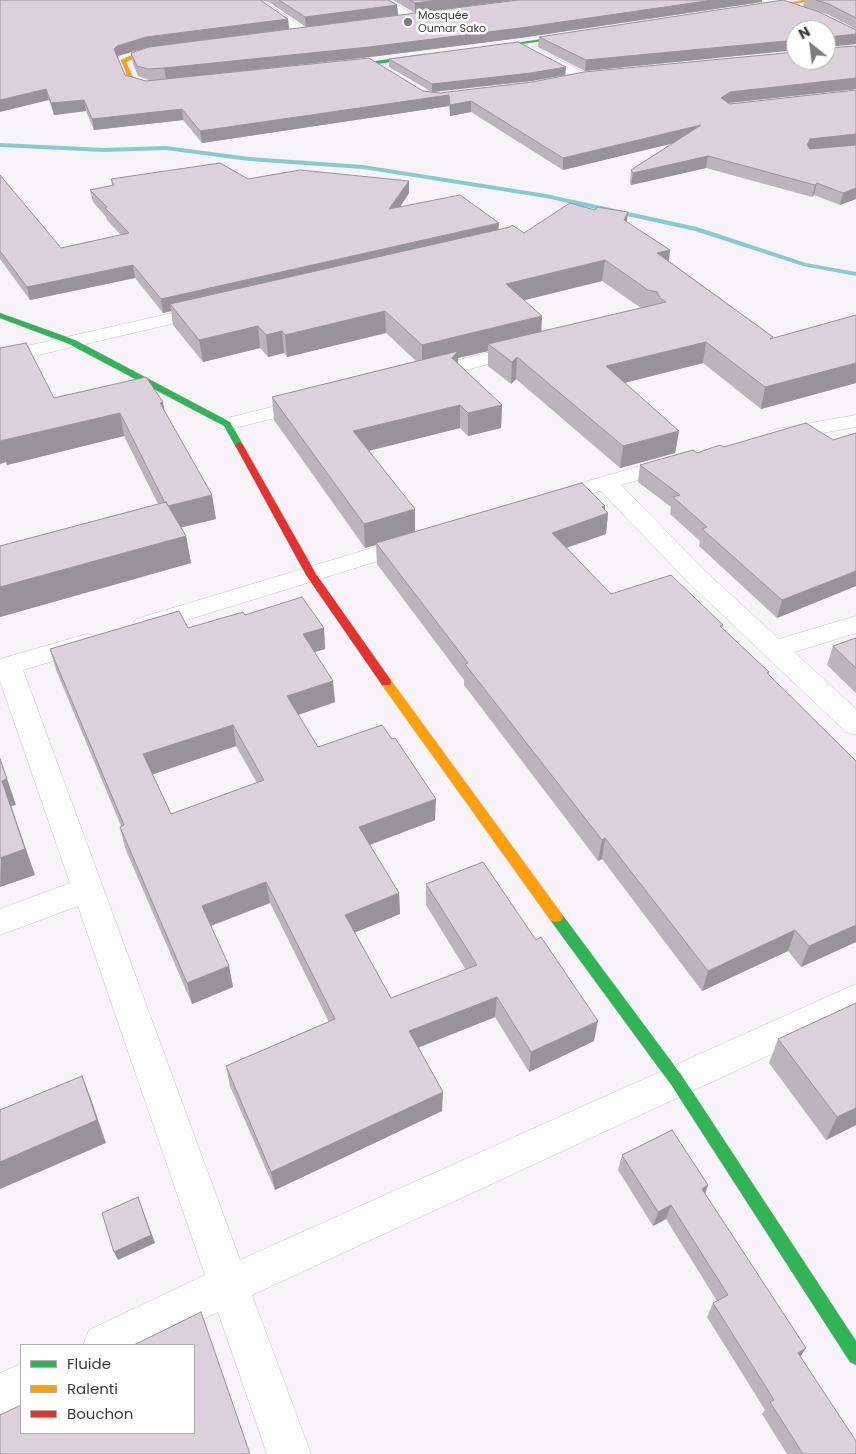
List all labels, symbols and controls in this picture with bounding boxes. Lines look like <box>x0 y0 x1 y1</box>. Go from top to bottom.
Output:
place label: Mosquée Oumar Sako <box>418 9 486 35</box>
marker: Mosquée Oumar Sako <box>402 16 414 28</box>
north arrow <box>786 20 836 70</box>
text: N <box>795 21 814 44</box>
legend <box>20 1344 195 1434</box>
text: Fluide <box>67 1353 111 1374</box>
text: Ralenti <box>67 1378 118 1399</box>
text: Bouchon <box>67 1403 133 1424</box>

